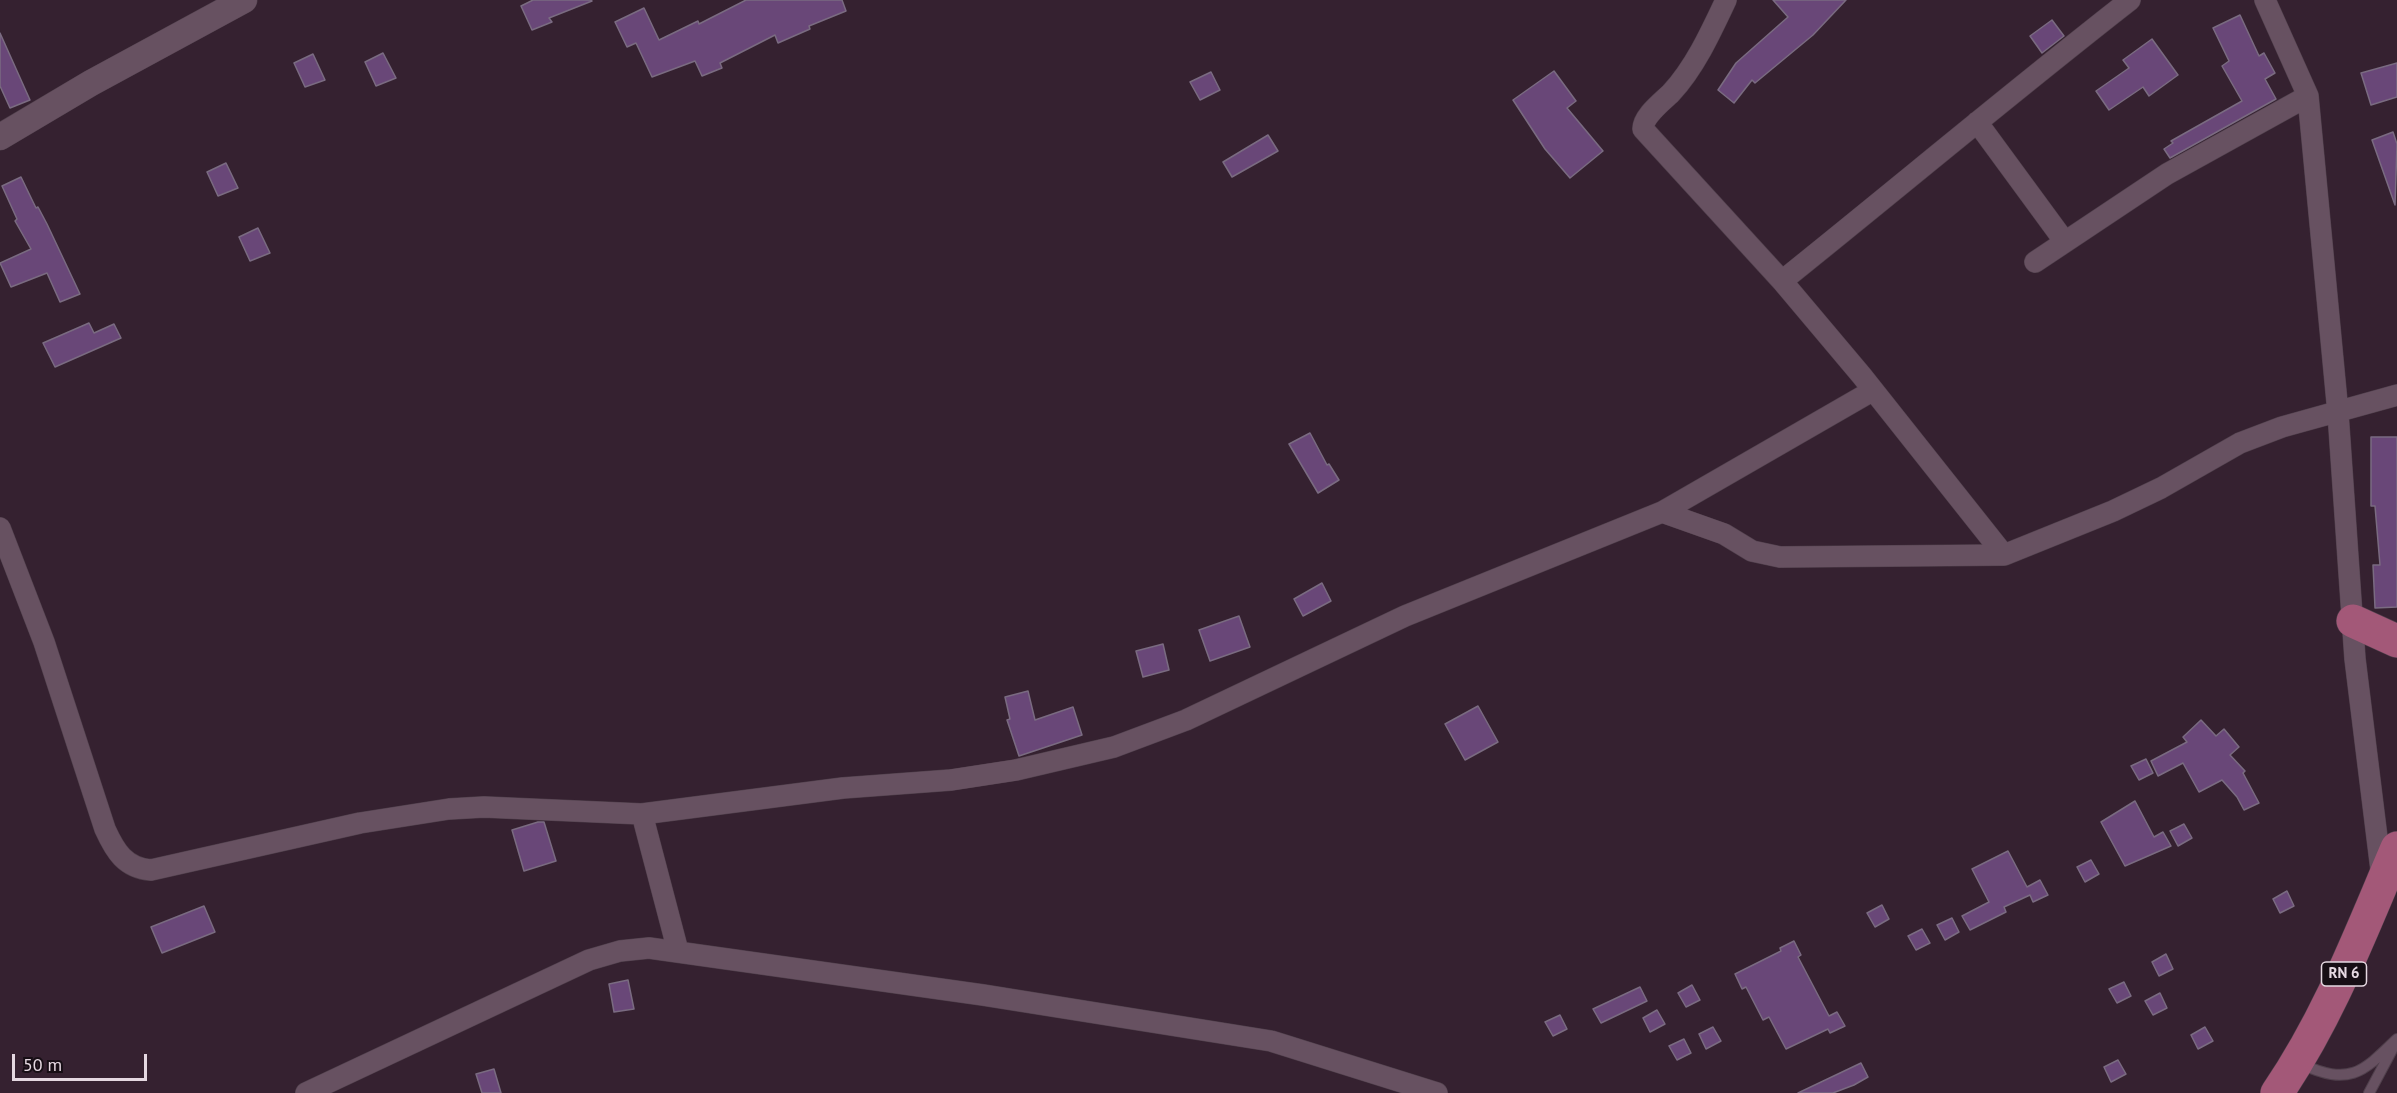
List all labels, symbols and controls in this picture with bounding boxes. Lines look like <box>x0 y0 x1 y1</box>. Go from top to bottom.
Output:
road number: RN 6 <box>2322 962 2366 986</box>
scale bar <box>15 1042 150 1080</box>
text: 50 m <box>23 1053 62 1076</box>

